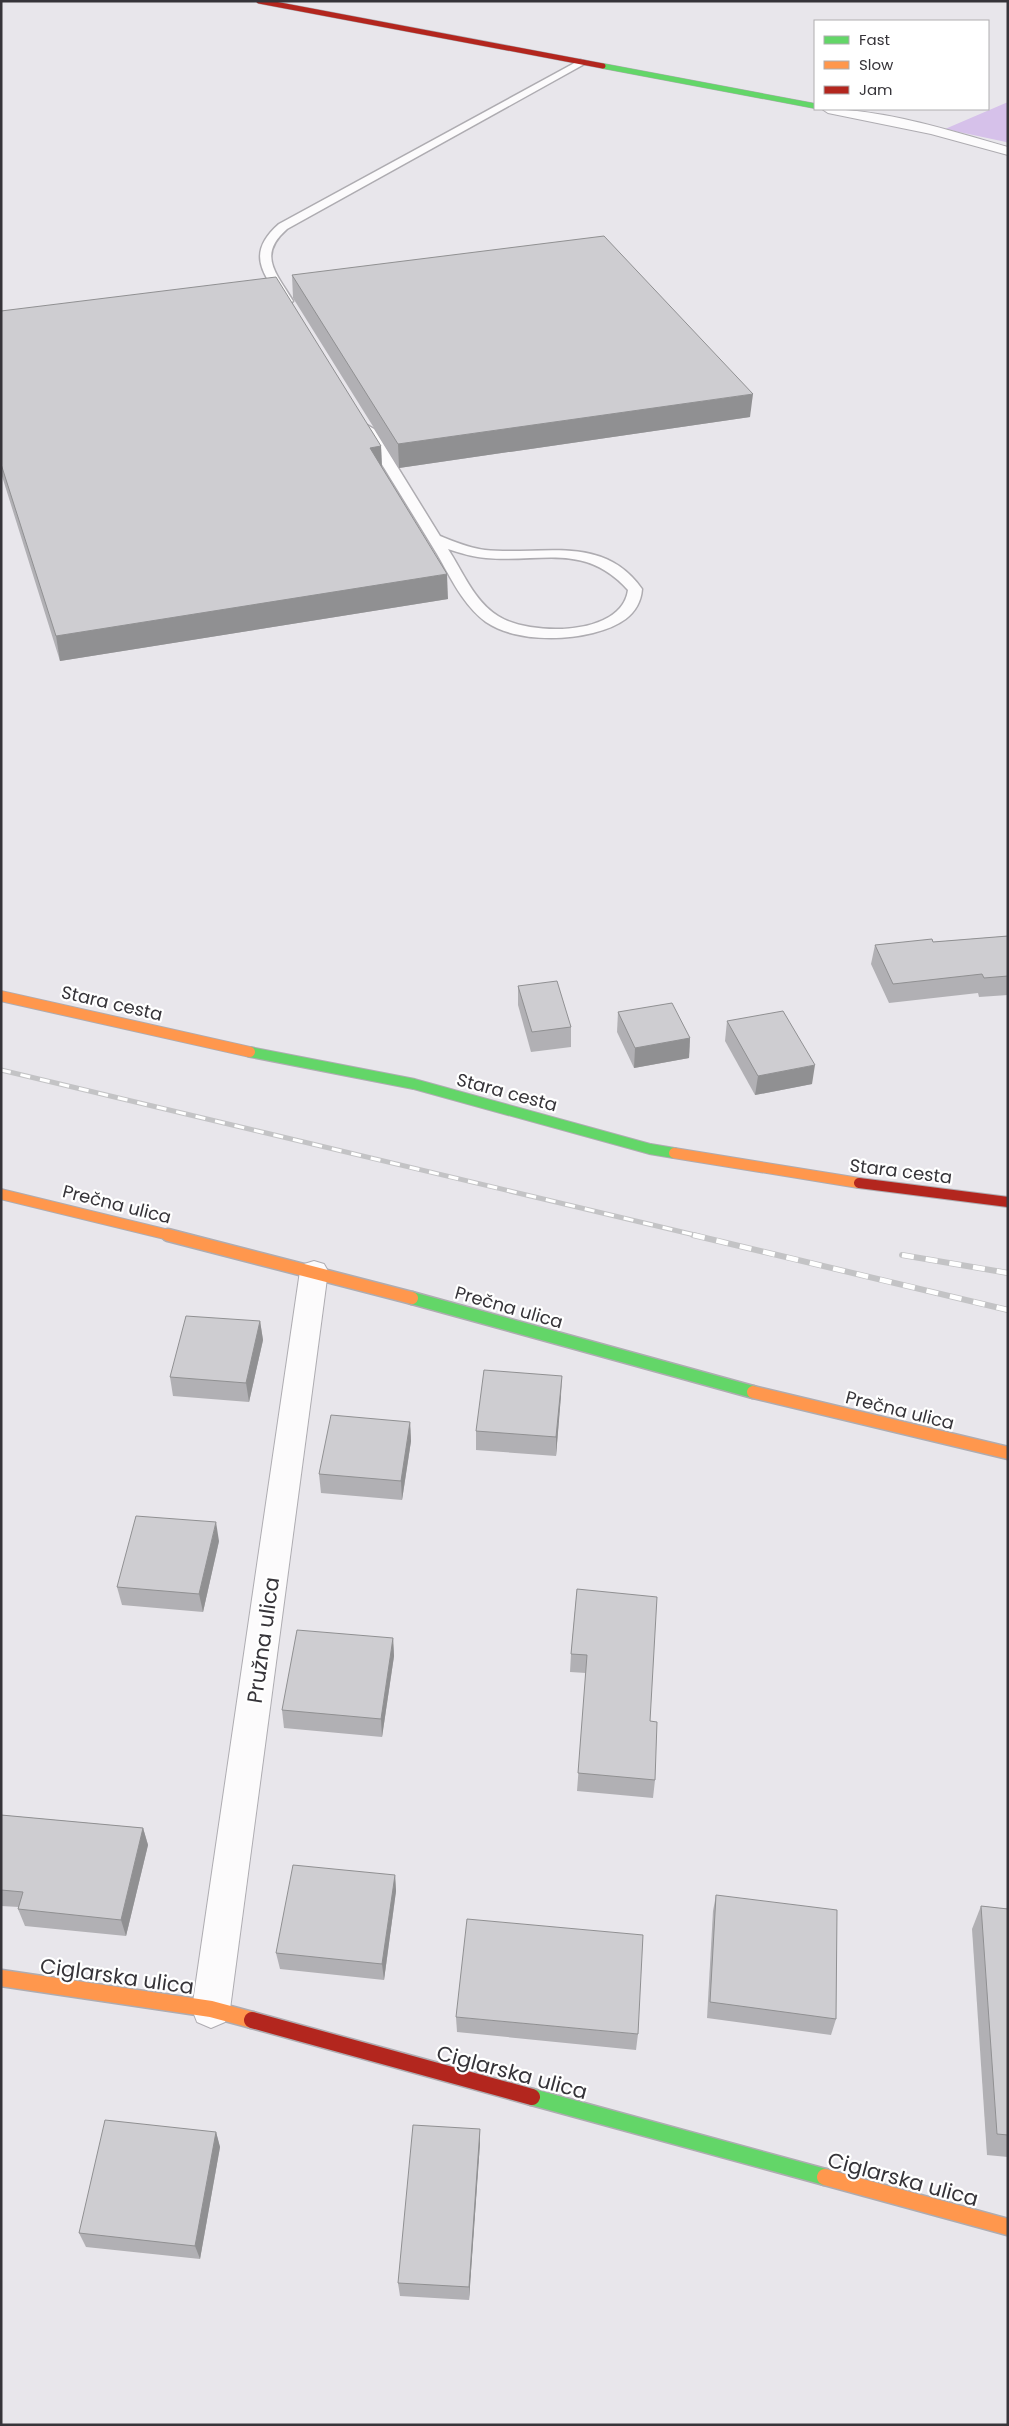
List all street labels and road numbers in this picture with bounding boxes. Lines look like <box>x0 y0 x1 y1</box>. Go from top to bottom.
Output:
street label: Stara cesta <box>59 979 165 1027</box>
street label: Stara cesta <box>454 1067 560 1117</box>
street label: Stara cesta <box>848 1152 954 1190</box>
street label: Prečna ulica <box>60 1178 174 1230</box>
street label: Prečna ulica <box>452 1280 566 1334</box>
street label: Prečna ulica <box>843 1384 957 1436</box>
street label: Pružna ulica <box>240 1575 286 1705</box>
street label: Ciglarska ulica <box>38 1951 196 2001</box>
street label: Ciglarska ulica <box>433 2038 591 2106</box>
street label: Ciglarska ulica <box>824 2145 982 2213</box>

